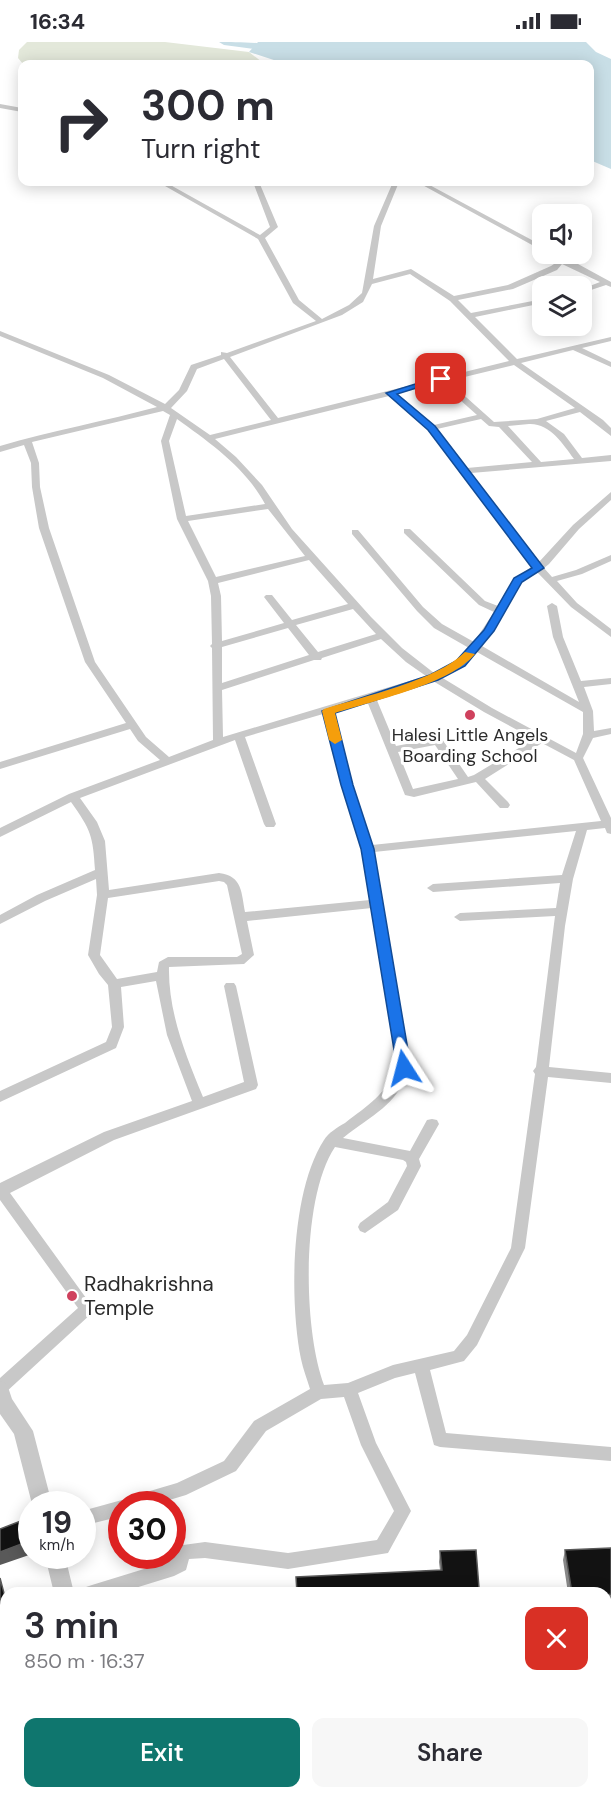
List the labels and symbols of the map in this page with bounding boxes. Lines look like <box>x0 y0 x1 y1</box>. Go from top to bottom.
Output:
pin <box>415 353 466 404</box>
marker: Halesi Little Angels Boarding School <box>463 708 477 722</box>
place label: Halesi Little Angels Boarding School <box>392 723 548 768</box>
position arrow <box>372 1036 436 1100</box>
place label: Radhakrishna Temple <box>84 1270 214 1322</box>
marker: Radhakrishna Temple <box>65 1289 79 1303</box>
speed limit sign: 30 <box>108 1491 186 1569</box>

